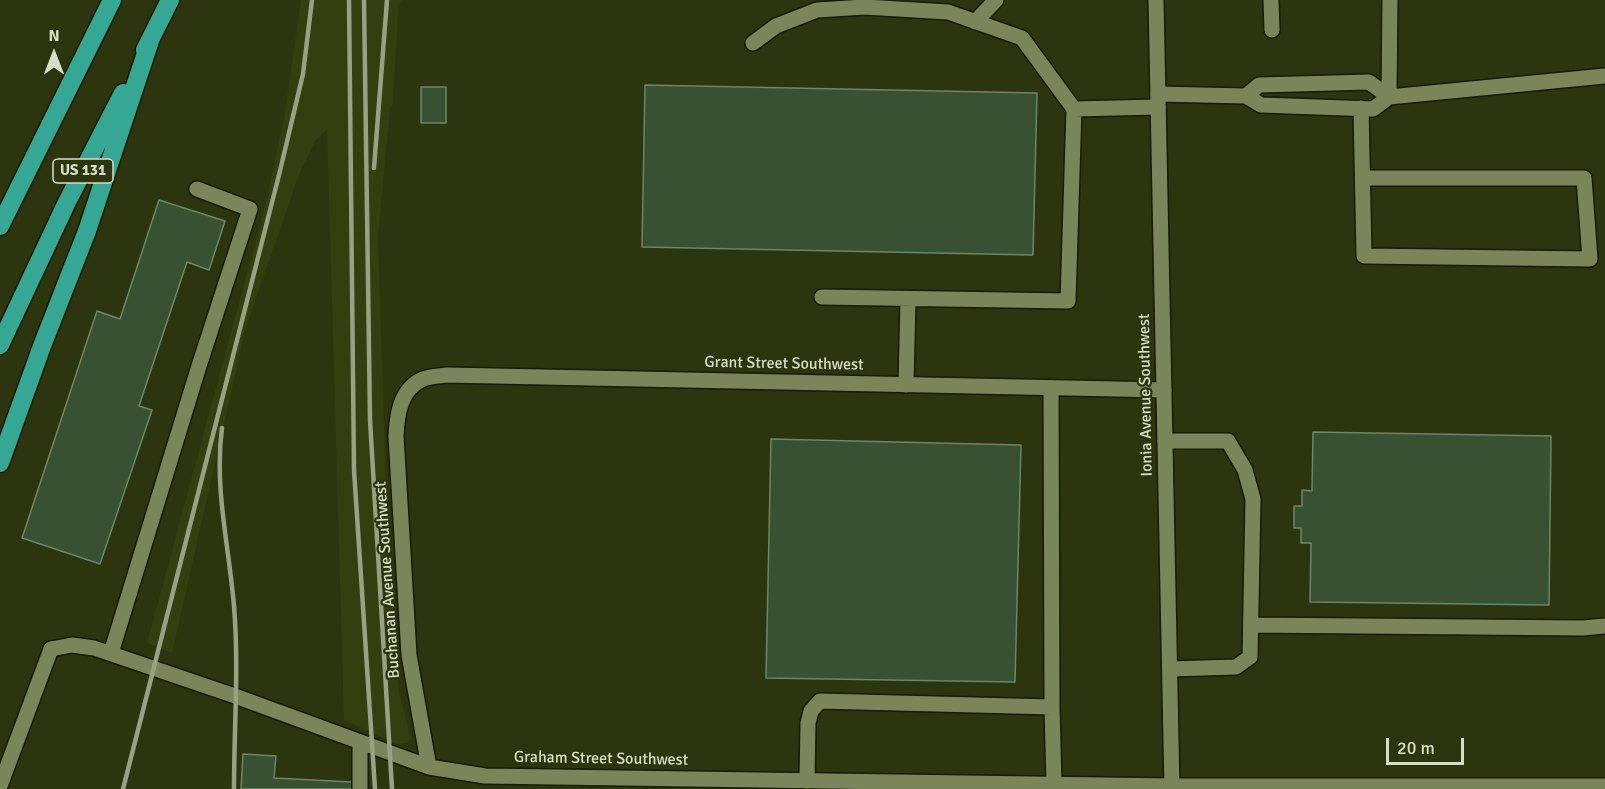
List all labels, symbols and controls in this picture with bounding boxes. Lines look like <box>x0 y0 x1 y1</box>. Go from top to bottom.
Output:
north arrow <box>24 24 84 84</box>
text: N <box>48 26 60 46</box>
road number: US 131 <box>53 159 113 183</box>
street label: Ionia Avenue Southwest <box>1135 313 1157 477</box>
street label: Grant Street Southwest <box>704 353 864 375</box>
street label: Buchanan Avenue Southwest <box>372 481 404 679</box>
scale bar <box>1389 726 1467 764</box>
text: 20 m <box>1397 737 1435 759</box>
street label: Graham Street Southwest <box>514 748 688 770</box>

